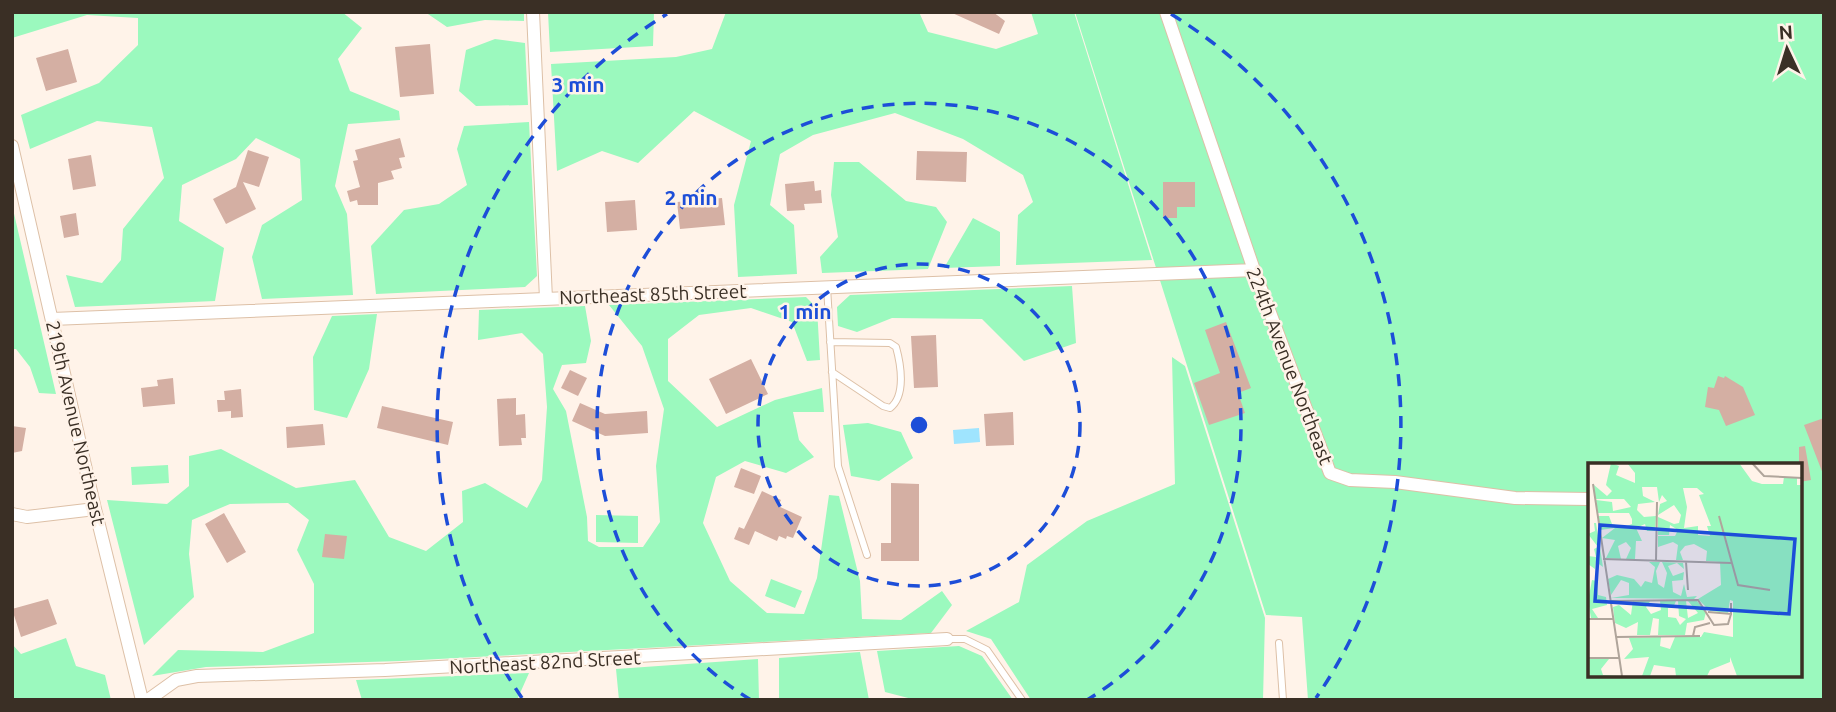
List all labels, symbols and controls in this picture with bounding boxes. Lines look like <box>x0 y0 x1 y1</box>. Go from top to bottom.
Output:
north arrow <box>1752 14 1822 84</box>
text: N <box>1778 21 1794 44</box>
text: 3 min <box>551 72 605 96</box>
text: 2 min <box>664 185 718 209</box>
street label: 224th Avenue Northeast <box>1242 264 1338 468</box>
street label: Northeast 85th Street <box>559 280 748 308</box>
text: 1 min <box>778 299 832 323</box>
street label: 219th Avenue Northeast <box>42 319 110 528</box>
centre of rings <box>907 413 931 437</box>
inset map <box>1588 463 1801 677</box>
street label: Northeast 82nd Street <box>449 646 642 678</box>

